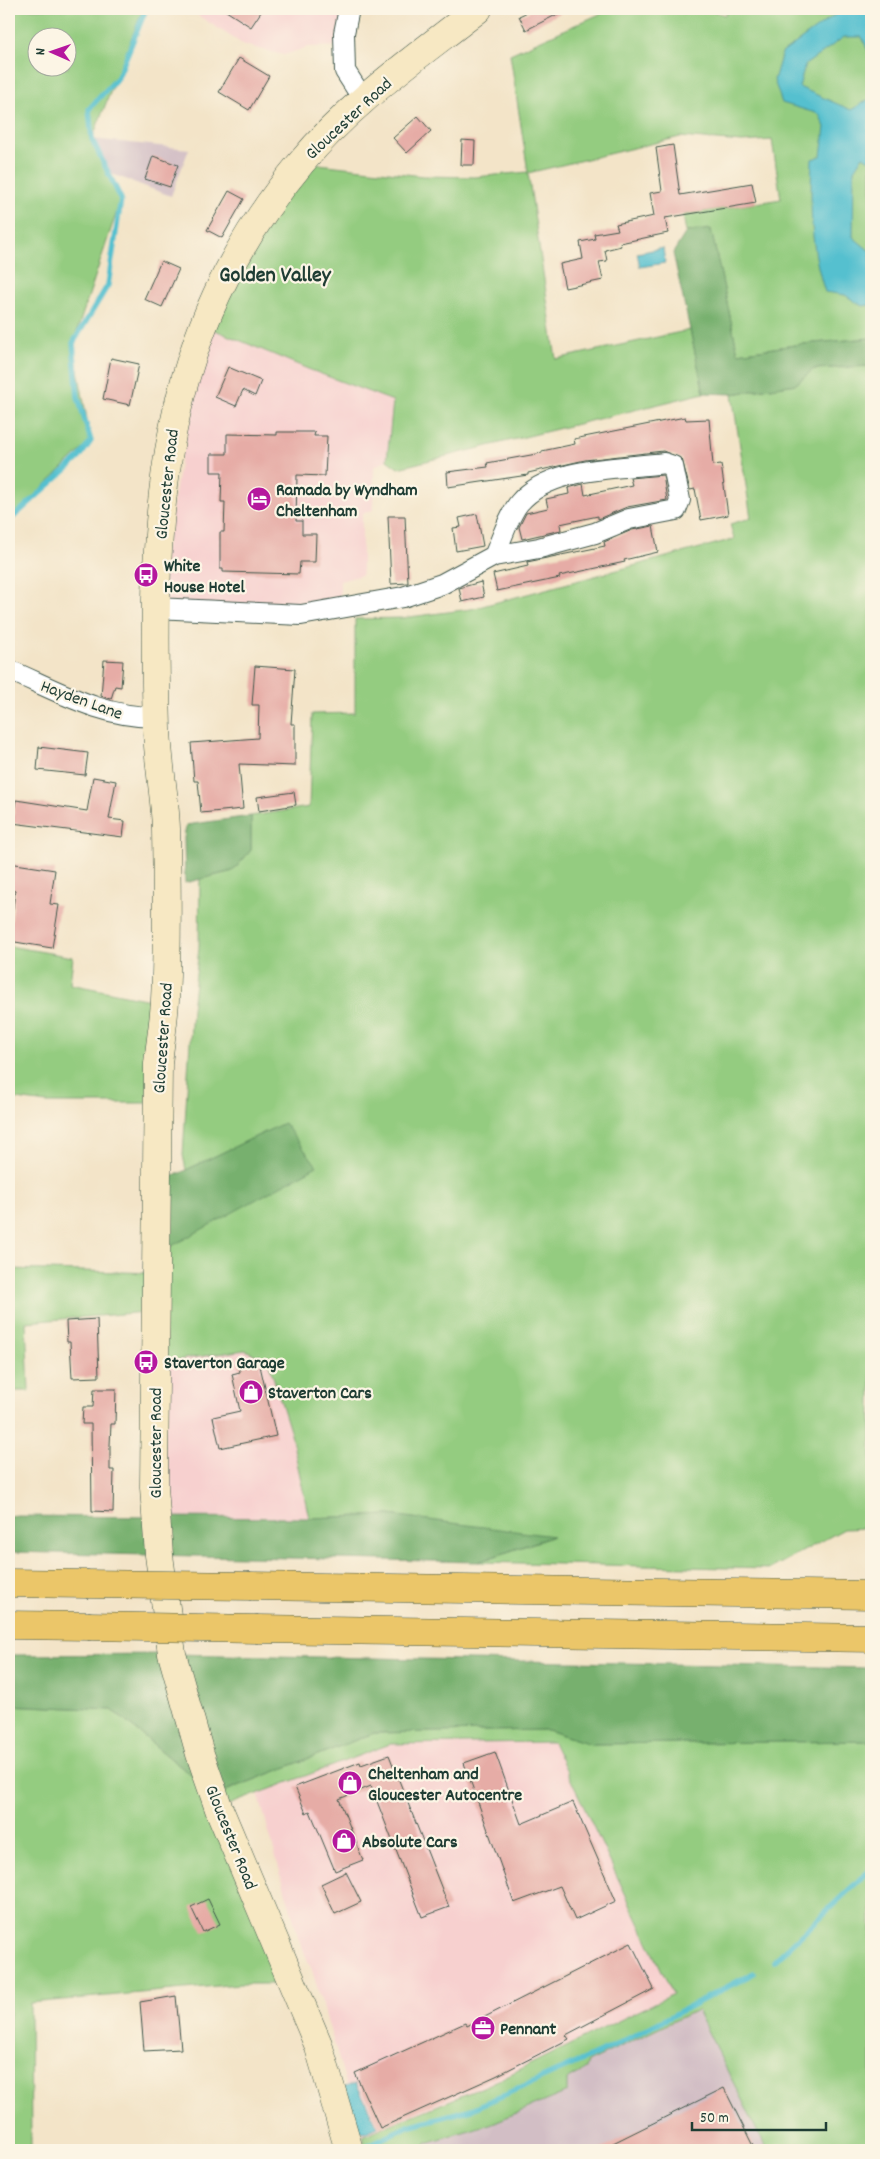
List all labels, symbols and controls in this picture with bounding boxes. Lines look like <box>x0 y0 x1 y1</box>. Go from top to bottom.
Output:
north arrow <box>28 28 78 78</box>
text: N <box>31 48 51 55</box>
street label: Gloucester Road <box>301 73 399 167</box>
district label: Golden Valley <box>219 261 332 292</box>
street label: Gloucester Road <box>150 428 187 541</box>
place label: Ramada by Wyndham Cheltenham <box>276 479 418 525</box>
hotel icon: Ramada by Wyndham Cheltenham <box>246 486 272 512</box>
place label: White House Hotel <box>164 555 245 601</box>
bus stop icon: White House Hotel <box>133 562 159 588</box>
street label: Hayden Lane <box>37 675 126 728</box>
street label: Gloucester Road <box>148 982 181 1094</box>
bus stop icon: Staverton Garage <box>133 1349 159 1375</box>
place label: Staverton Garage <box>164 1352 285 1377</box>
shop icon: Staverton Cars <box>238 1379 264 1405</box>
place label: Staverton Cars <box>268 1382 372 1407</box>
street label: Gloucester Road <box>145 1388 170 1498</box>
place label: Cheltenham and Gloucester Autocentre <box>368 1763 522 1809</box>
shop icon: Cheltenham and Gloucester Autocentre <box>337 1770 363 1796</box>
street label: Gloucester Road <box>197 1782 262 1894</box>
shop icon: Absolute Cars <box>331 1828 357 1854</box>
place label: Absolute Cars <box>362 1831 458 1856</box>
office icon: Pennant <box>470 2015 496 2041</box>
place label: Pennant <box>500 2018 556 2043</box>
scale bar <box>692 2099 826 2131</box>
text: 50 m <box>700 2108 729 2130</box>

